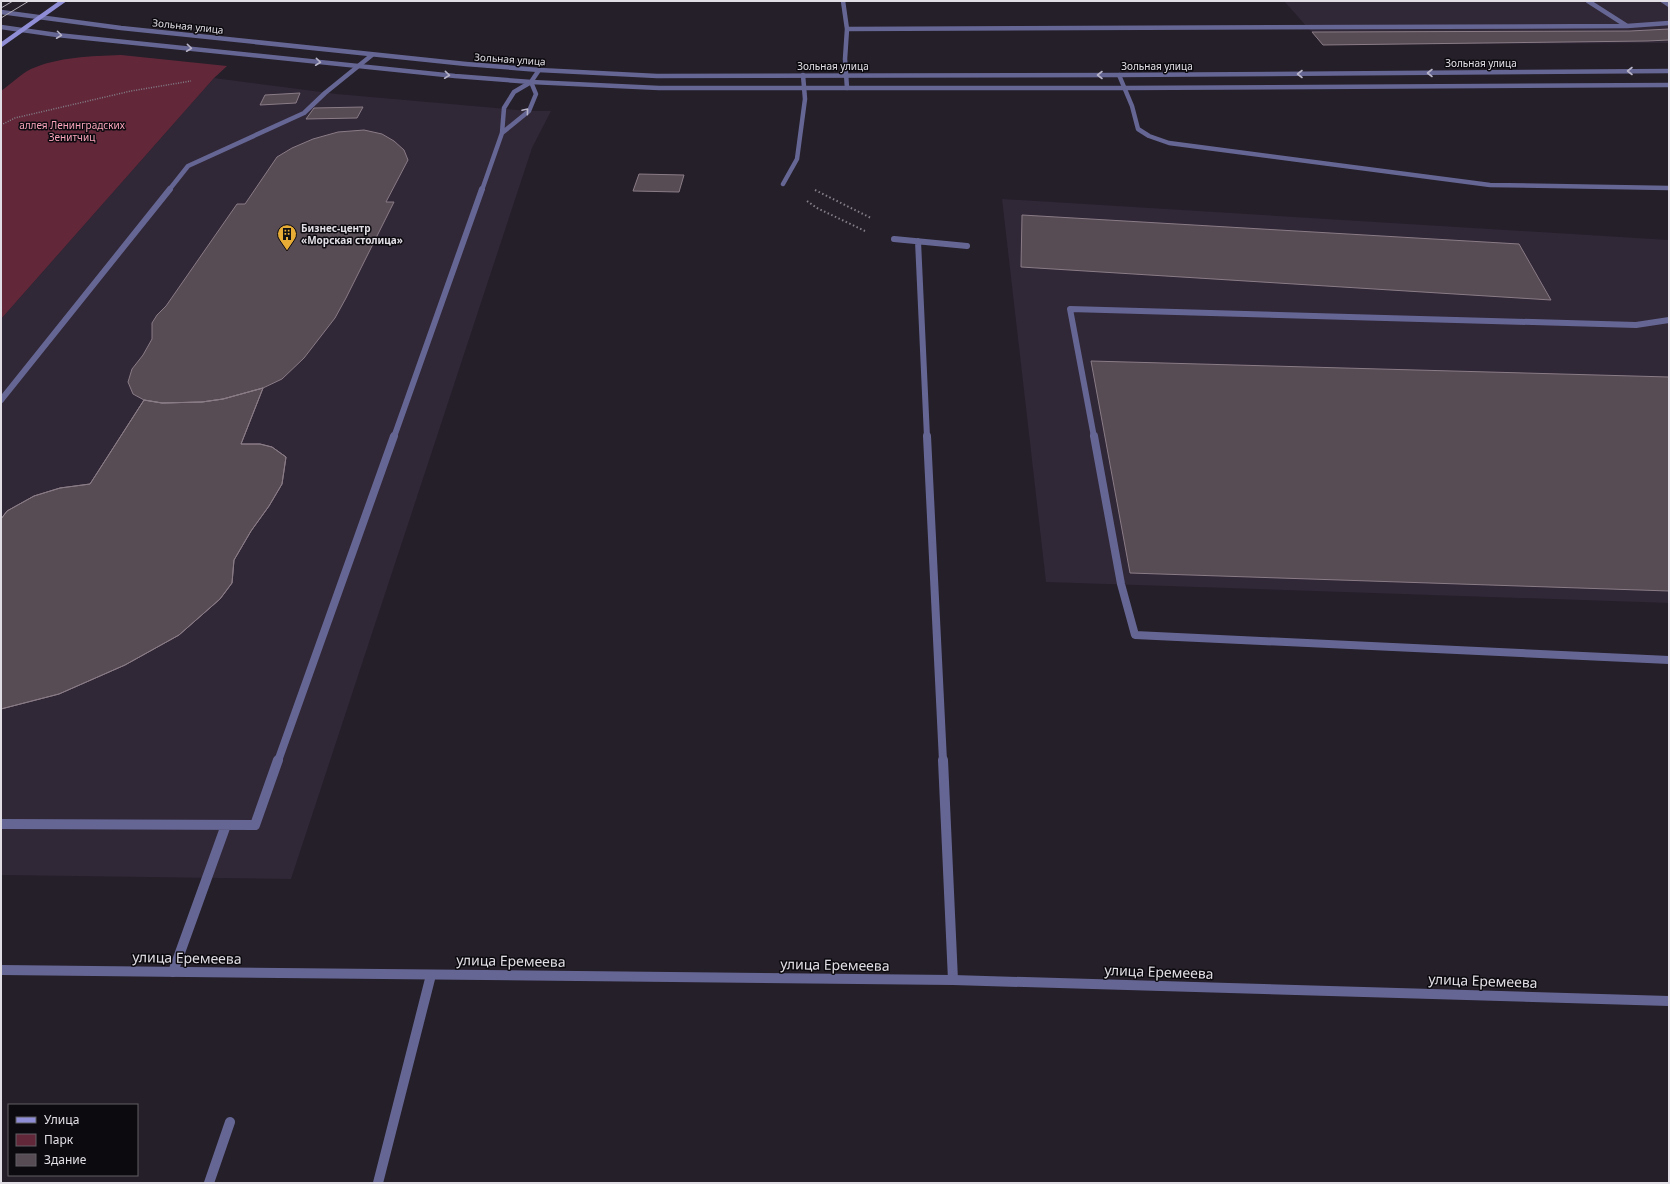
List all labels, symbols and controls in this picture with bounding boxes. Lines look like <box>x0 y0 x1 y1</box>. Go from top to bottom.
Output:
street label: Зольная улица <box>152 15 224 37</box>
one-way arrow <box>56 30 62 39</box>
one-way arrow <box>186 44 192 53</box>
street label: Зольная улица <box>474 50 546 68</box>
street label: Зольная улица <box>1445 56 1517 70</box>
one-way arrow <box>315 57 321 66</box>
street label: Зольная улица <box>797 59 869 73</box>
street label: Зольная улица <box>1121 59 1193 73</box>
one-way arrow <box>1627 67 1633 75</box>
one-way arrow <box>1427 69 1433 77</box>
one-way arrow <box>1297 70 1303 78</box>
one-way arrow <box>444 71 450 80</box>
one-way arrow <box>1097 71 1103 79</box>
one-way arrow <box>522 108 529 116</box>
park label: аллея Ленинградских Зенитчиц <box>19 118 126 144</box>
place label: Бизнес-центр «Морская столица» <box>301 221 403 247</box>
building icon: Бизнес-центр «Морская столица» <box>276 223 298 251</box>
street label: улица Еремеева <box>132 947 242 968</box>
street label: улица Еремеева <box>456 950 566 971</box>
street label: улица Еремеева <box>780 954 890 975</box>
street label: улица Еремеева <box>1104 960 1214 983</box>
street label: улица Еремеева <box>1428 969 1538 992</box>
legend <box>8 1104 138 1176</box>
text: Улица <box>44 1111 79 1128</box>
text: Парк <box>44 1131 74 1148</box>
text: Здание <box>44 1151 87 1168</box>

